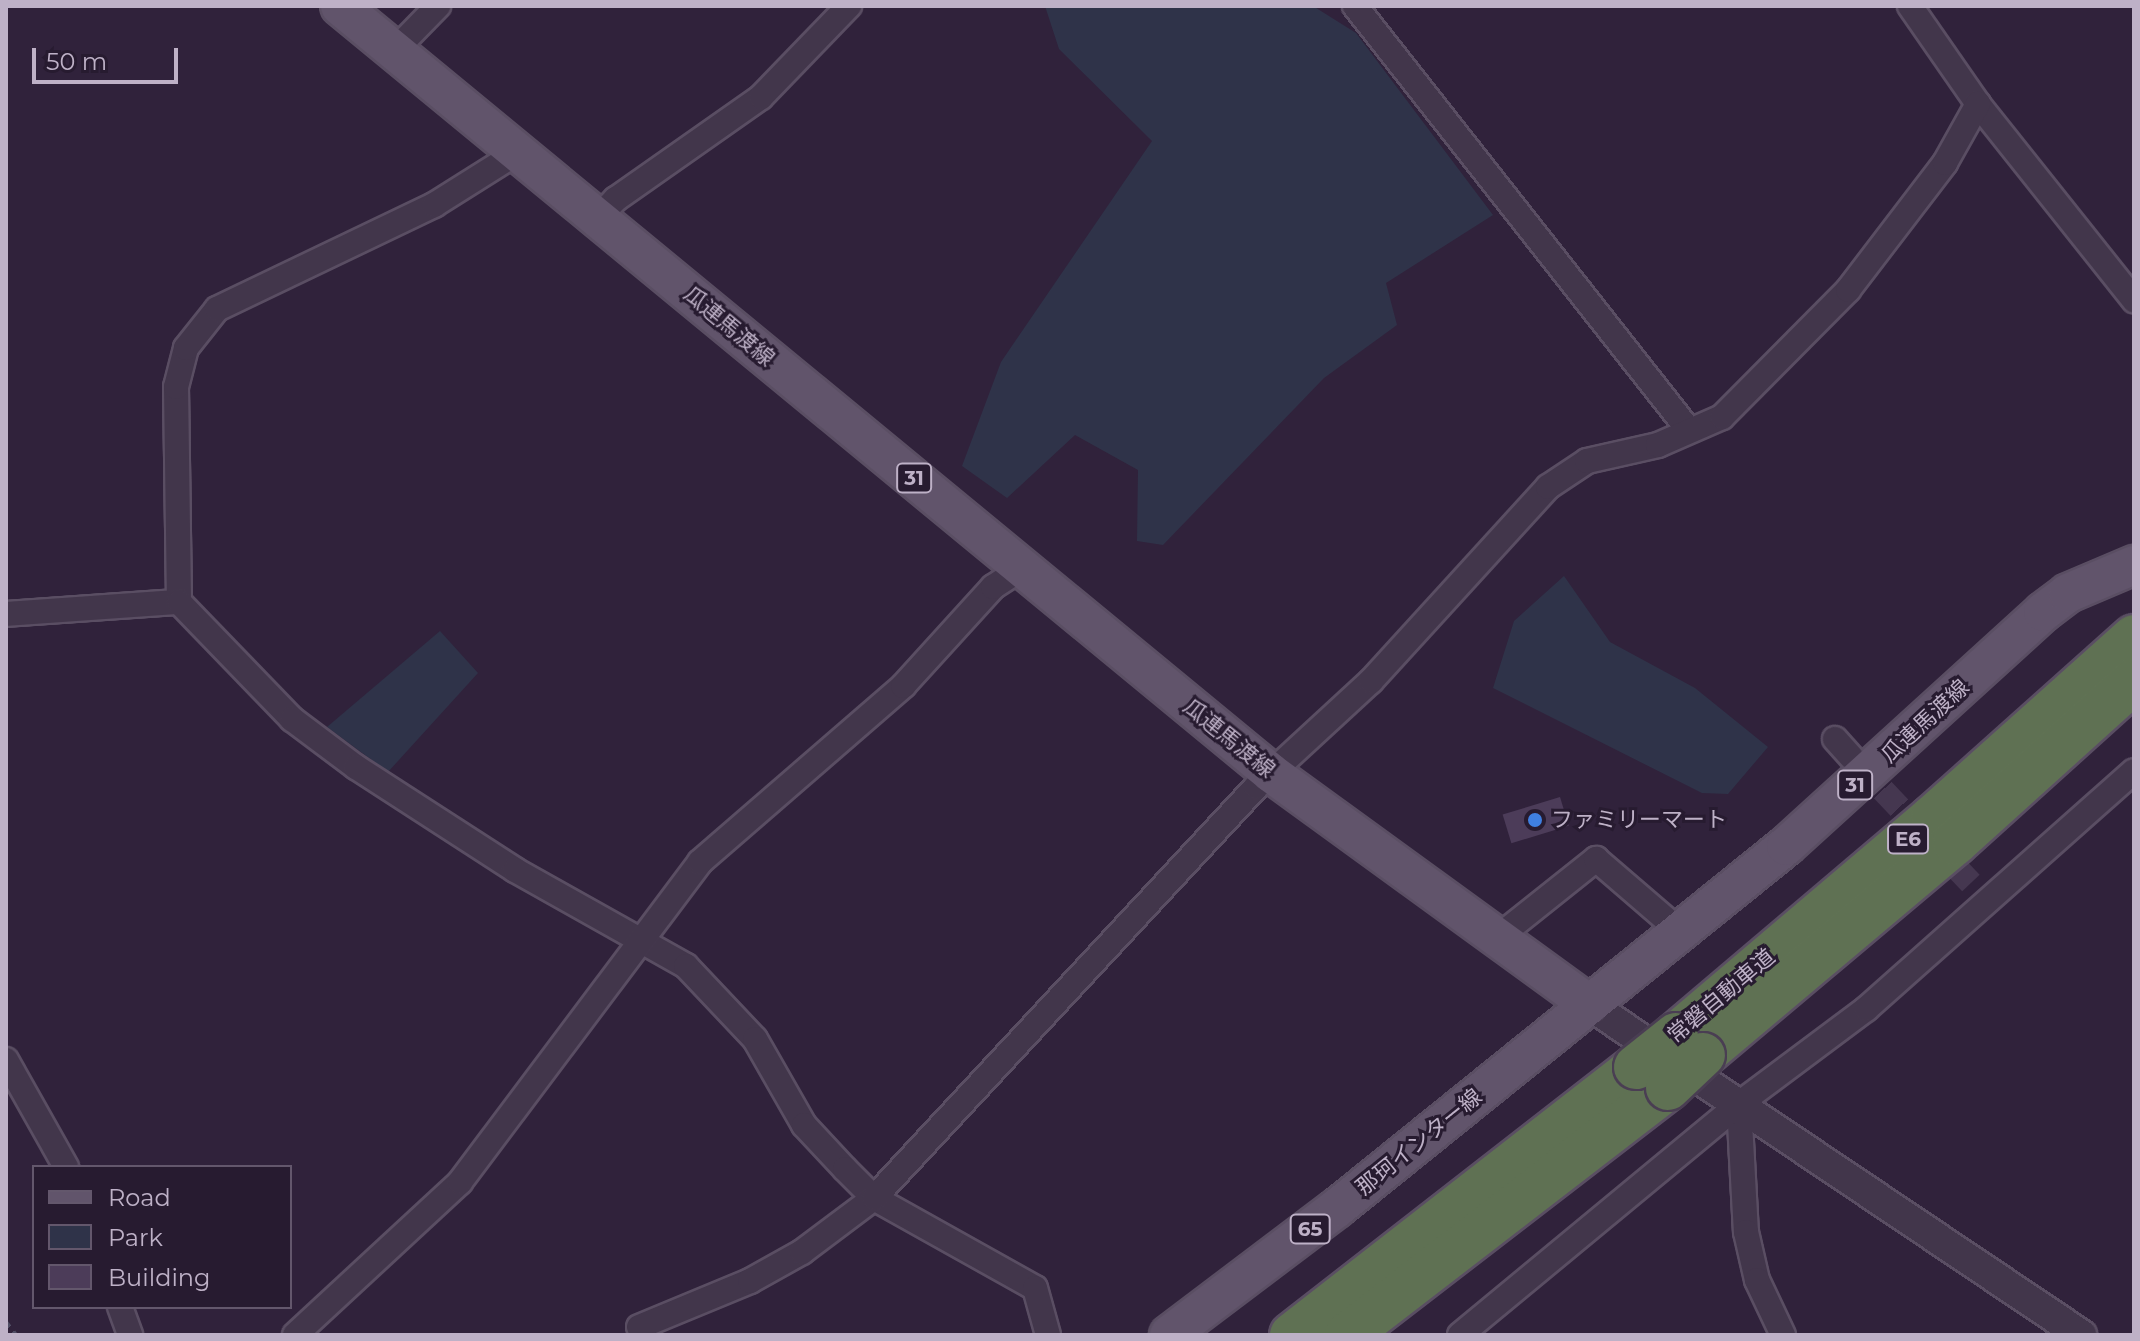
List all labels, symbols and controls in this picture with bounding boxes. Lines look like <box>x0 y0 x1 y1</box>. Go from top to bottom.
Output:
scale bar <box>36 32 182 82</box>
text: 50 m <box>46 47 107 76</box>
street label: 瓜連馬渡線 <box>678 281 780 371</box>
road number: 31 <box>896 462 932 494</box>
street label: 瓜連馬渡線 <box>1876 674 1974 768</box>
street label: 瓜連馬渡線 <box>1178 693 1280 783</box>
road number: 31 <box>1837 769 1873 801</box>
place label: ファミリーマート <box>1551 807 1727 833</box>
marker: ファミリーマート <box>1526 811 1544 829</box>
road number: E6 <box>1886 823 1930 855</box>
street label: 常磐自動車道 <box>1662 943 1780 1049</box>
street label: 那珂インター線 <box>1351 1083 1487 1201</box>
legend <box>32 1165 292 1309</box>
text: Road <box>108 1183 171 1212</box>
road number: 65 <box>1288 1213 1332 1245</box>
text: Park <box>108 1223 163 1252</box>
text: Building <box>108 1263 211 1292</box>

